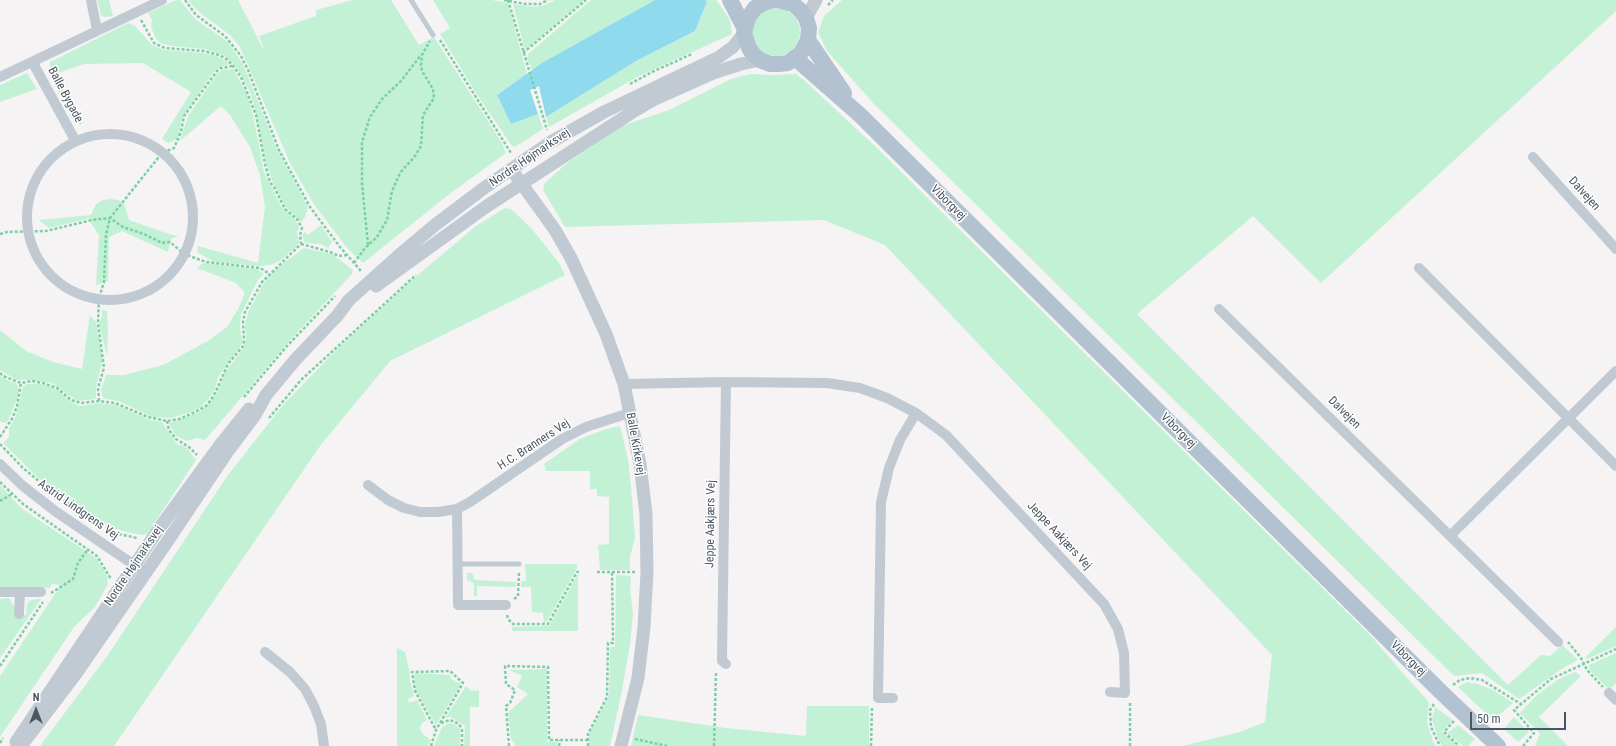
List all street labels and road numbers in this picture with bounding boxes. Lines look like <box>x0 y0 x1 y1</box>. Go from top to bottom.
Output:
street label: Balle Bygade <box>44 65 86 125</box>
street label: Nordre Højmarksvej <box>487 126 573 190</box>
street label: Dalvejen <box>1565 174 1603 214</box>
street label: Viborgvej <box>927 182 969 224</box>
street label: Dalvejen <box>1325 394 1363 432</box>
street label: Viborgvej <box>1157 410 1199 452</box>
street label: Balle Kirkevej <box>622 412 648 476</box>
street label: H.C. Branners Vej <box>495 416 573 474</box>
street label: Astrid Lindgrens Vej <box>35 477 121 543</box>
street label: Jeppe Aakjærs Vej <box>703 480 719 568</box>
street label: Jeppe Aakjærs Vej <box>1024 499 1094 573</box>
street label: Nordre Højmarksvej <box>102 523 166 609</box>
street label: Viborgvej <box>1387 638 1429 680</box>

